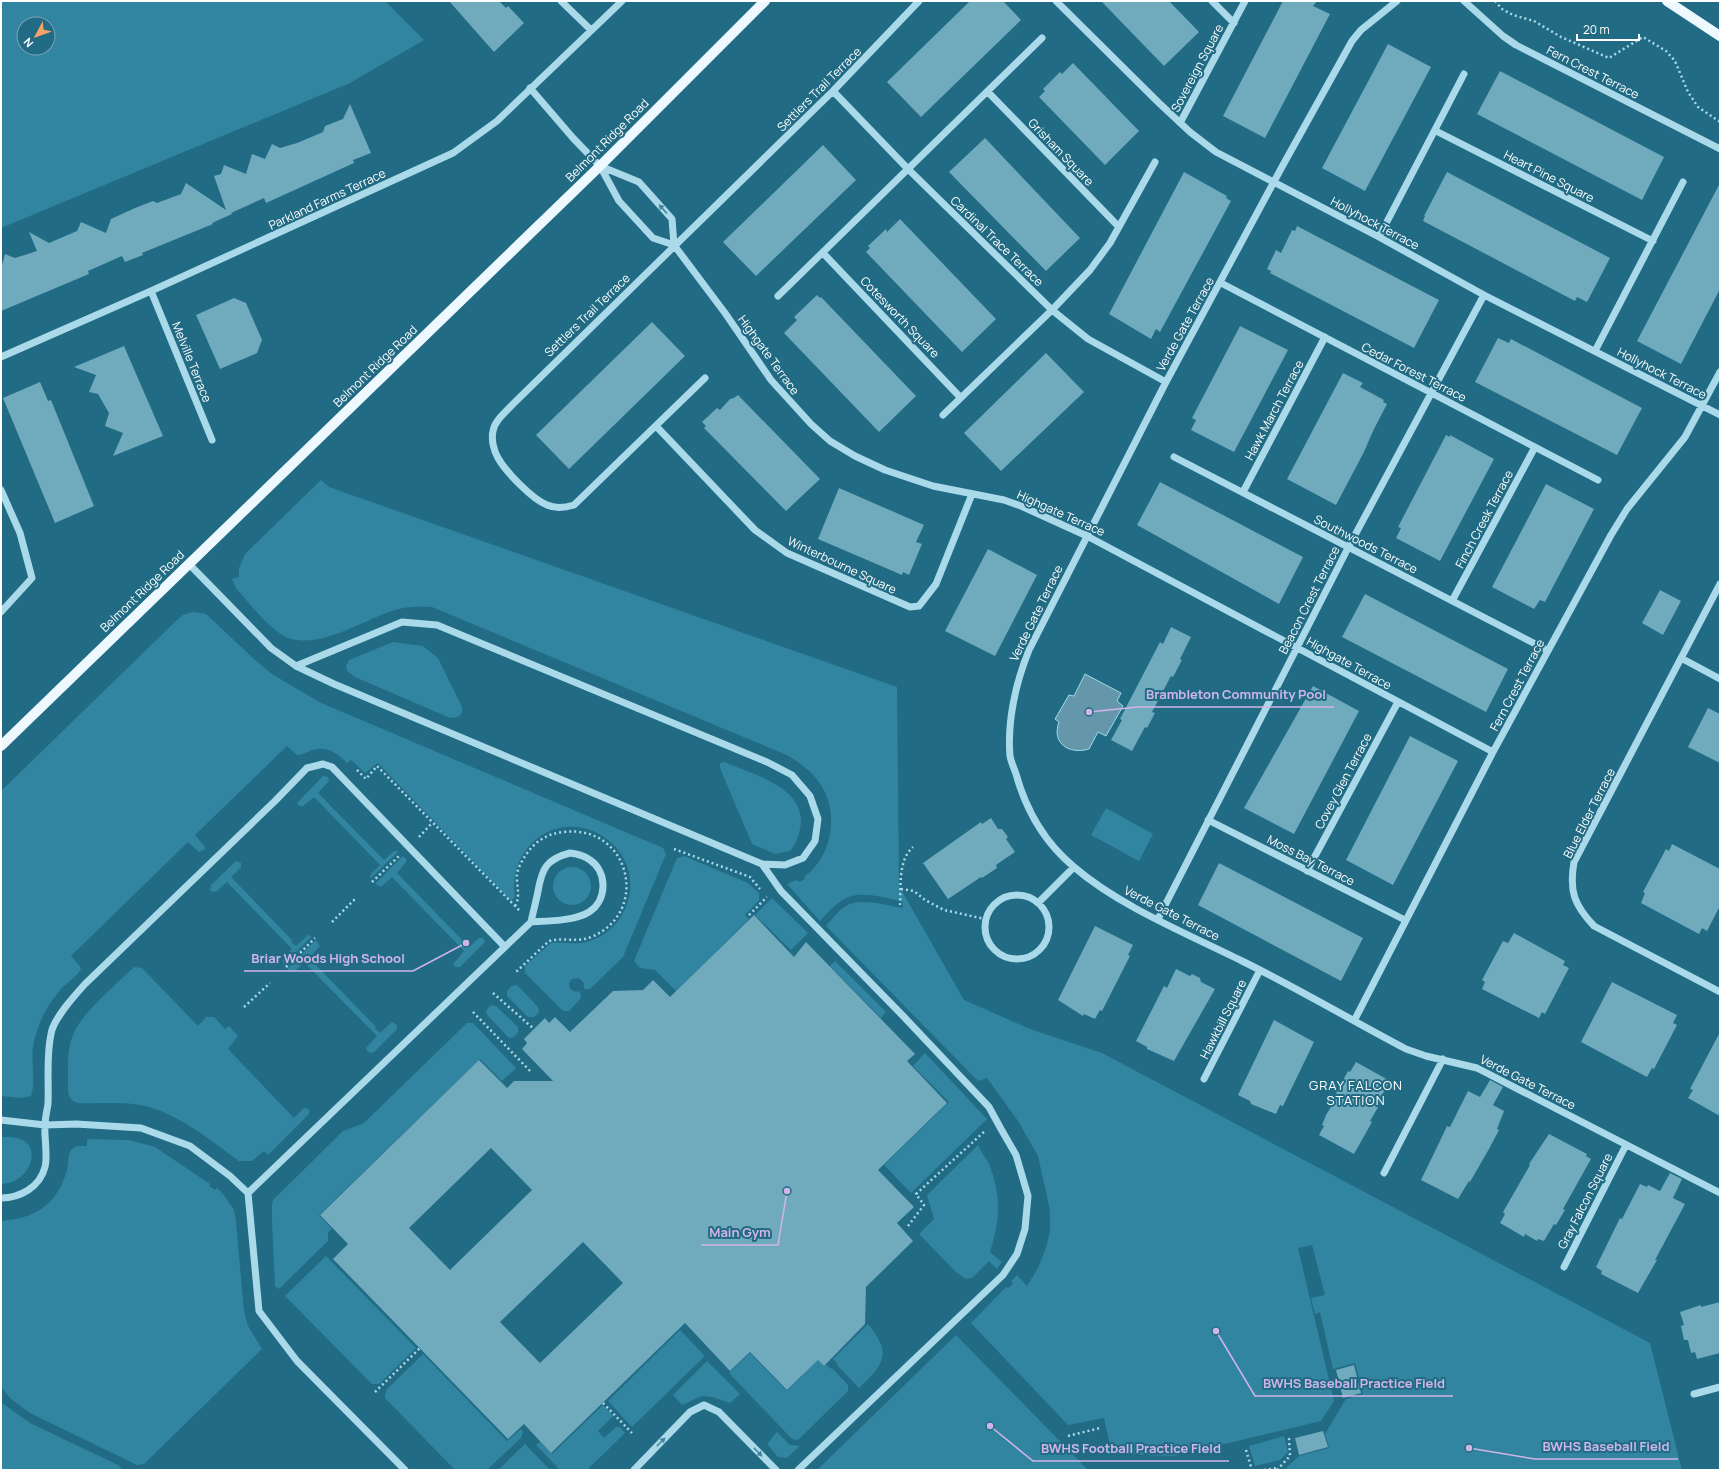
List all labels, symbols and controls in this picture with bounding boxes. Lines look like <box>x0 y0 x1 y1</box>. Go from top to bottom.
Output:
north arrow <box>16 16 56 56</box>
scale bar <box>1577 16 1639 42</box>
street label: Sovereign Square <box>1167 21 1227 115</box>
text: 20 m <box>1583 21 1610 38</box>
text: N <box>20 35 36 51</box>
street label: Fern Crest Terrace <box>1544 41 1642 103</box>
street label: Settlers Trail Terrace <box>773 43 865 135</box>
street label: Belmont Ridge Road <box>562 95 652 185</box>
street label: Grisham Square <box>1024 115 1098 189</box>
street label: Heart Pine Square <box>1501 146 1597 206</box>
street label: Parkland Farms Terrace <box>266 164 388 234</box>
street label: Cardinal Trace Terrace <box>947 192 1047 290</box>
street label: Hollyhock Terrace <box>1328 192 1422 254</box>
one-way arrow <box>658 204 668 214</box>
street label: Settlers Trail Terrace <box>540 270 634 360</box>
street label: Cotesworth Square <box>857 272 943 362</box>
street label: Verde Gate Terrace <box>1152 274 1218 374</box>
street label: Highgate Terrace <box>734 312 804 398</box>
street label: Melville Terrace <box>168 319 216 405</box>
street label: Belmont Ridge Road <box>329 321 421 411</box>
street label: Cedar Forest Terrace <box>1359 338 1469 406</box>
street label: Hollyhock Terrace <box>1614 343 1710 403</box>
street label: Hawk March Terrace <box>1240 357 1308 463</box>
street label: Finch Creek Terrace <box>1451 467 1517 571</box>
street label: Highgate Terrace <box>1014 486 1108 540</box>
street label: Southwoods Terrace <box>1311 510 1421 578</box>
street label: Winterbourne Square <box>785 532 899 598</box>
street label: Beacon Crest Terrace <box>1274 543 1344 657</box>
street label: Belmont Ridge Road <box>96 546 188 636</box>
street label: Verde Gate Terrace <box>1005 562 1067 664</box>
street label: Highgate Terrace <box>1303 633 1395 693</box>
street label: Fern Crest Terrace <box>1486 636 1548 734</box>
callout: Brambleton Community Pool <box>1138 682 1334 707</box>
text: Brambleton Community Pool <box>1146 685 1326 703</box>
street label: Covey Glen Terrace <box>1311 730 1375 832</box>
street label: Blue Elder Terrace <box>1559 765 1619 861</box>
street label: Moss Bay Terrace <box>1264 831 1358 889</box>
street label: Verde Gate Terrace <box>1121 882 1223 944</box>
callout: Briar Woods High School <box>244 946 413 971</box>
text: Briar Woods High School <box>251 949 405 967</box>
street label: Hawkbill Square <box>1196 976 1250 1062</box>
street label: Verde Gate Terrace <box>1477 1051 1579 1113</box>
district label: GRAY FALCON STATION <box>1309 1076 1403 1109</box>
street label: Gray Falcon Square <box>1553 1150 1617 1252</box>
callout: Main Gym <box>701 1220 778 1245</box>
text: Main Gym <box>709 1223 771 1241</box>
callout: BWHS Baseball Practice Field <box>1255 1371 1453 1396</box>
text: BWHS Baseball Practice Field <box>1263 1374 1445 1392</box>
callout: BWHS Baseball Field <box>1535 1434 1678 1459</box>
callout: BWHS Football Practice Field <box>1033 1436 1229 1461</box>
one-way arrow <box>656 1437 666 1447</box>
text: BWHS Baseball Field <box>1543 1437 1669 1455</box>
text: BWHS Football Practice Field <box>1041 1439 1221 1457</box>
one-way arrow <box>753 1447 763 1457</box>

